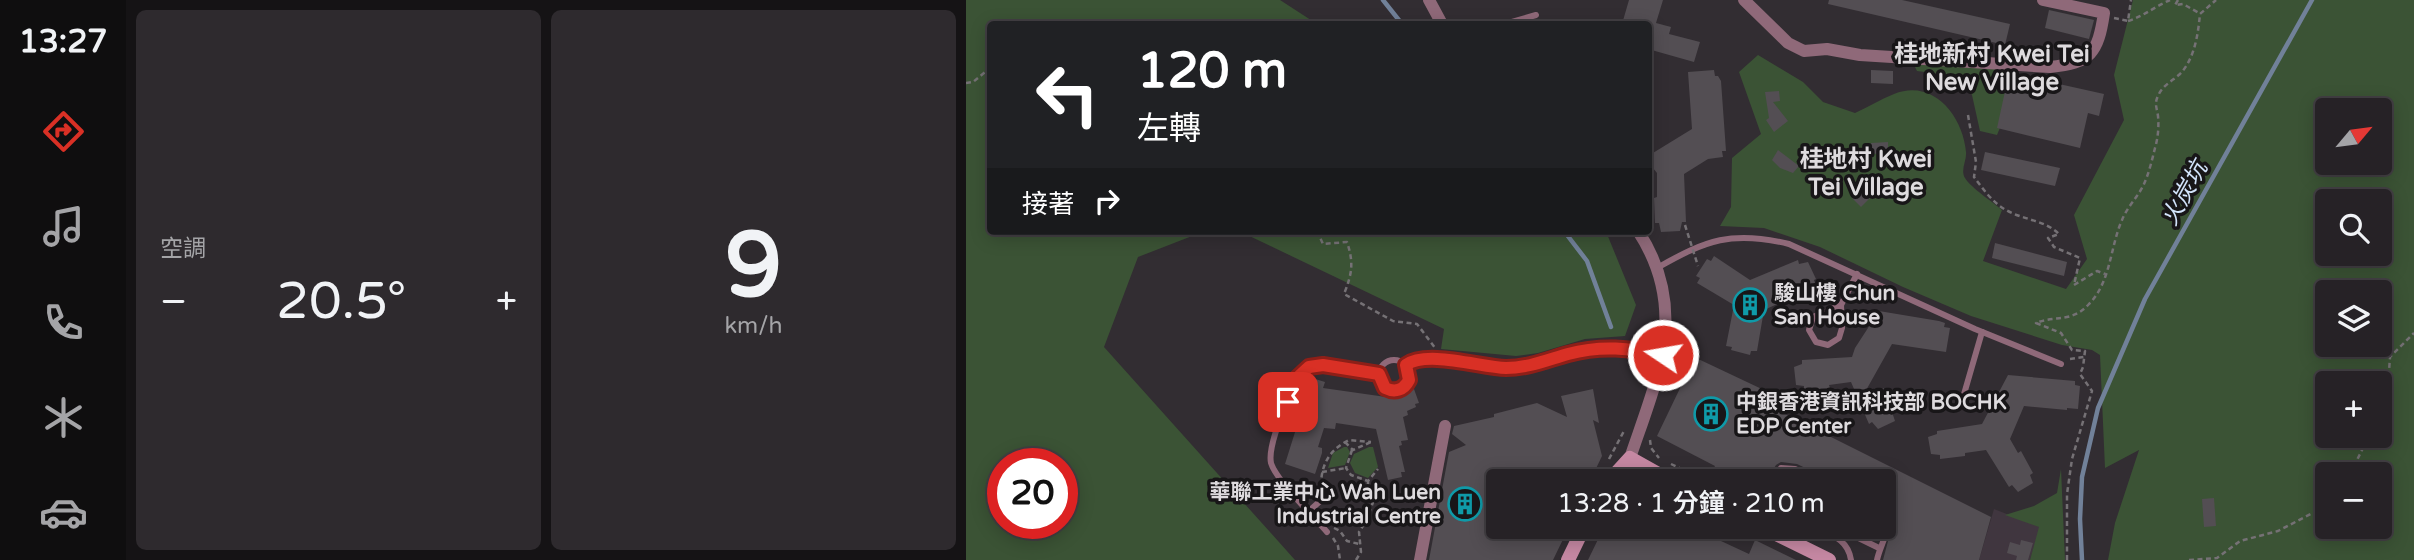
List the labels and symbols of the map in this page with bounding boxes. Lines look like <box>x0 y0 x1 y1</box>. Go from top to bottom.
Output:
district label: 桂地新村 Kwei Tei New Village <box>1894 40 2090 97</box>
north arrow <box>2315 98 2392 175</box>
district label: 桂地村 Kwei Tei Village <box>1800 145 1932 202</box>
water label: 火炭坑 <box>2156 154 2215 230</box>
place label: 駿山樓 Chun San House <box>1774 281 1895 330</box>
building icon: 駿山樓 Chun San House <box>1731 286 1769 324</box>
position arrow <box>1626 318 1700 392</box>
pin <box>1258 372 1318 432</box>
place label: 中銀香港資訊科技部 BOCHK EDP Center <box>1736 390 2007 439</box>
building icon: 中銀香港資訊科技部 BOCHK EDP Center <box>1692 395 1730 433</box>
speed limit sign: 20 <box>987 448 1078 539</box>
place label: 華聯工業中心 Wah Luen Industrial Centre <box>1210 480 1441 529</box>
building icon: 華聯工業中心 Wah Luen Industrial Centre <box>1446 485 1484 523</box>

